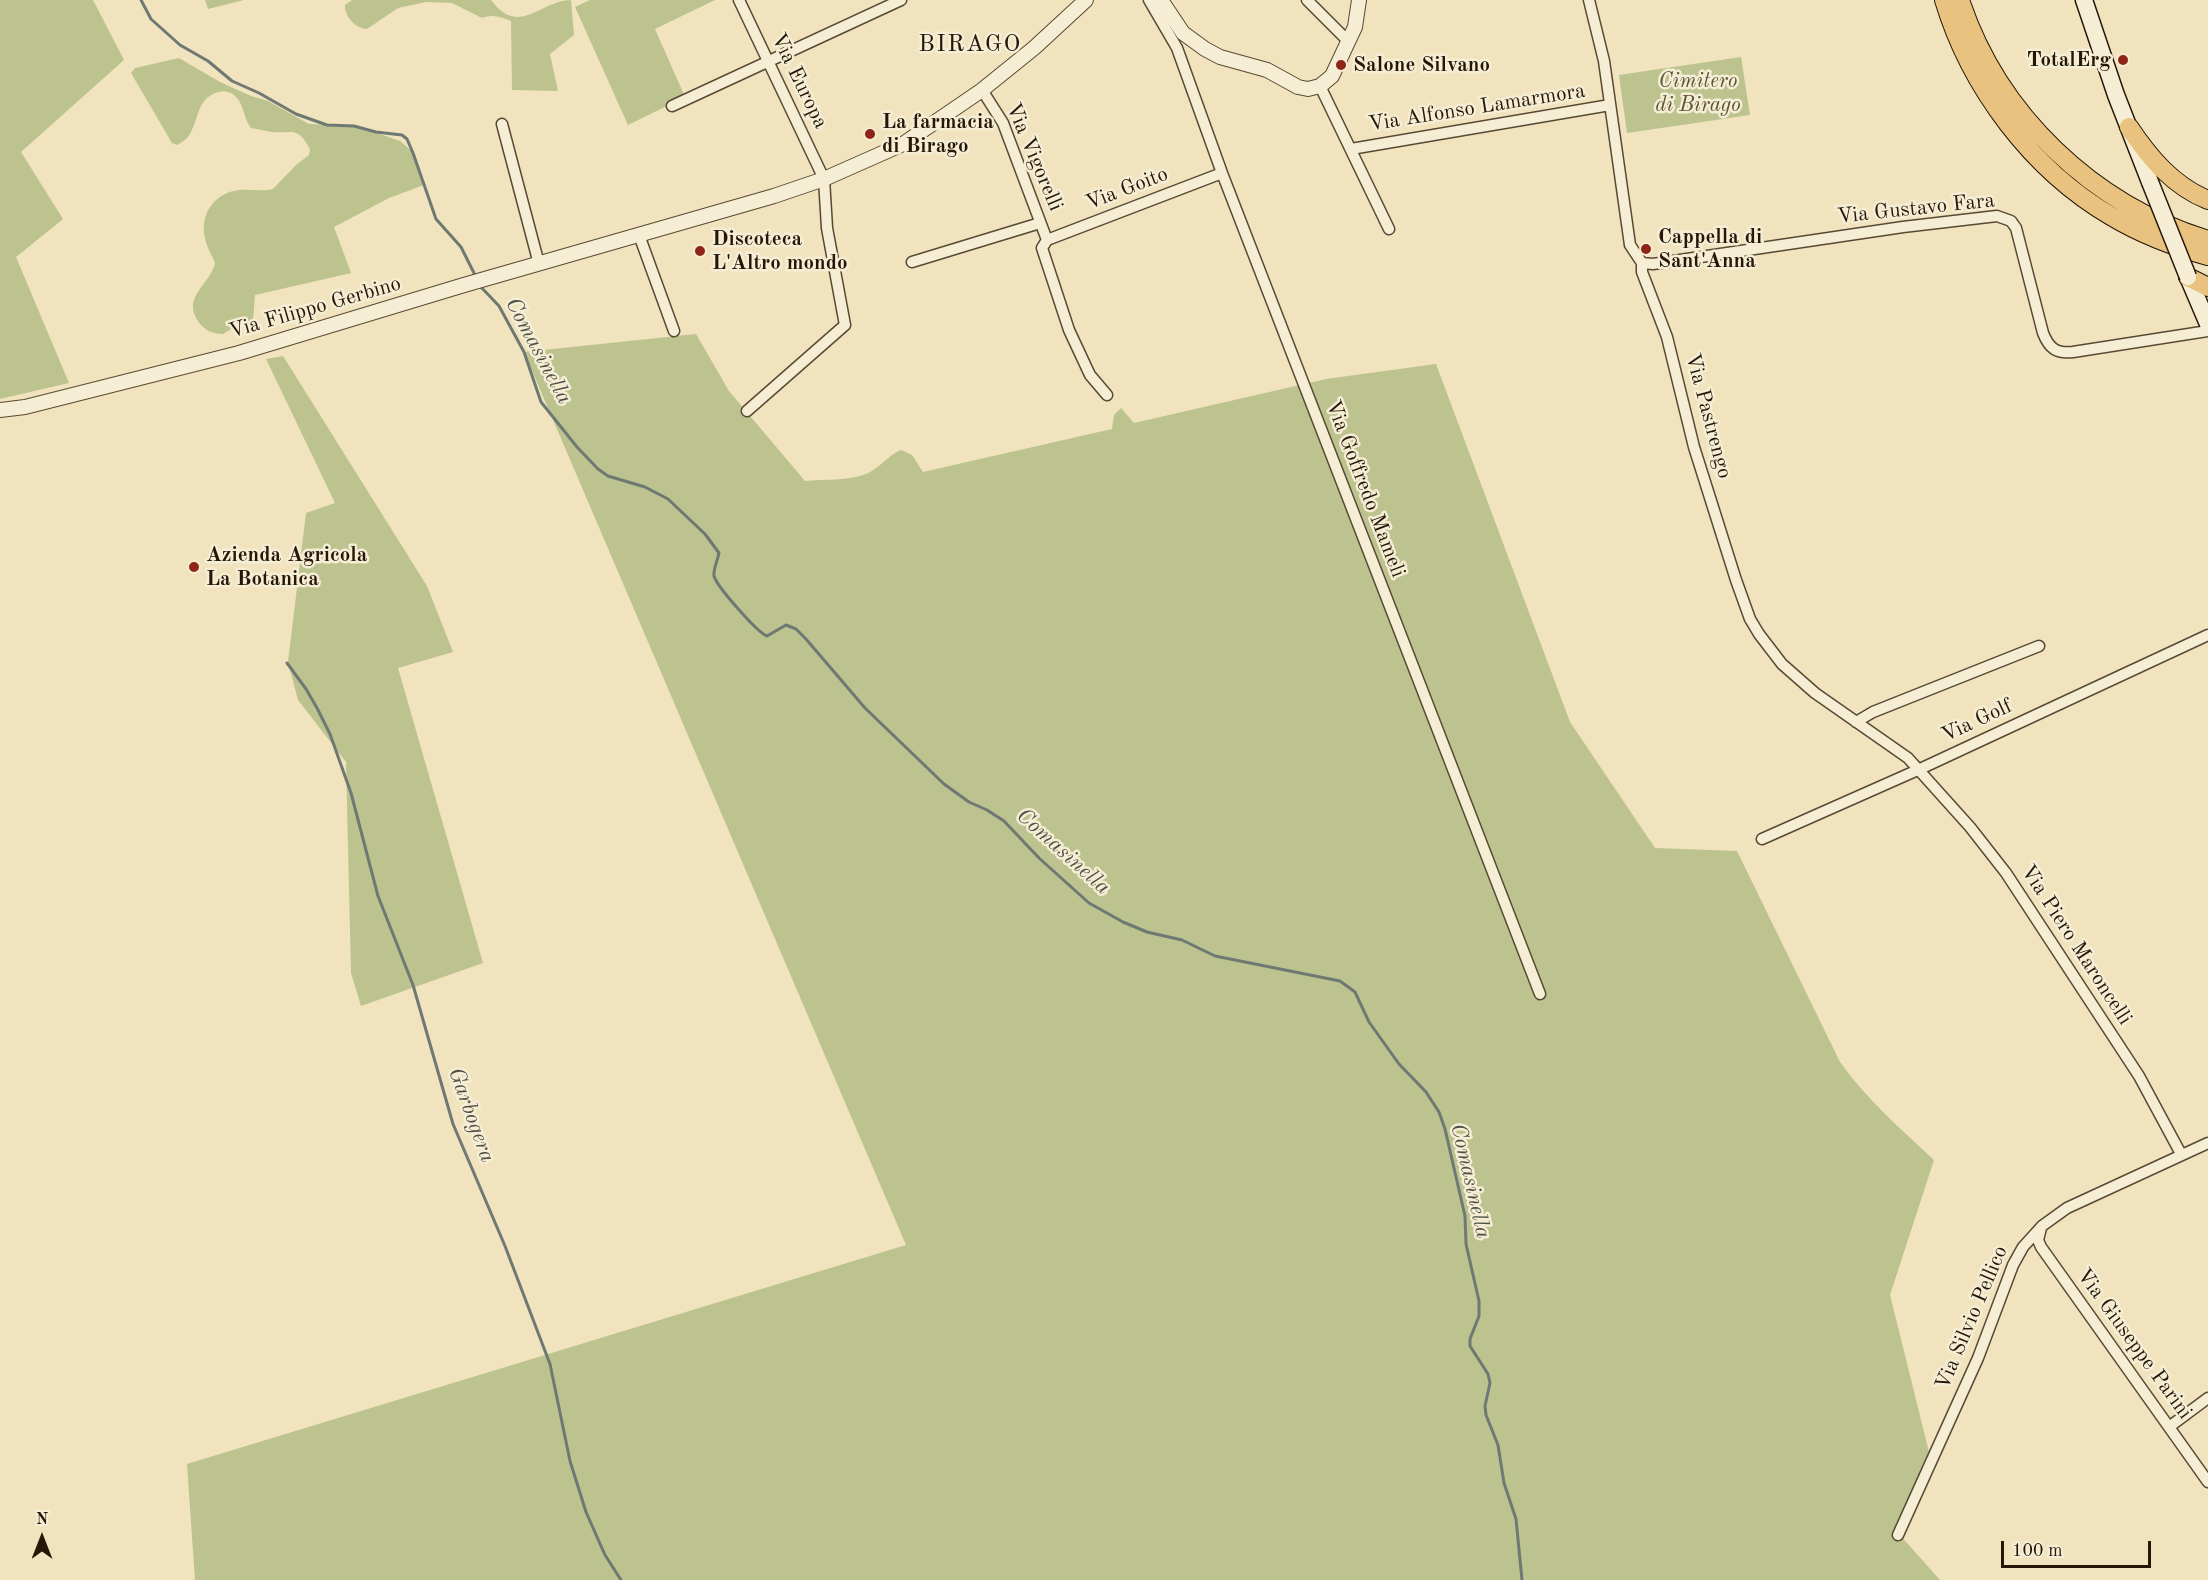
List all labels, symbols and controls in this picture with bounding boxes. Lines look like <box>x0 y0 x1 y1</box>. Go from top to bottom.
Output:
street label: Via Europa <box>765 29 833 133</box>
district label: BIRAGO <box>918 31 1022 59</box>
place label: TotalErg <box>2027 47 2111 73</box>
place label: Salone Silvano <box>1353 52 1490 78</box>
marker: TotalErg <box>2116 53 2130 67</box>
marker: Salone Silvano <box>1334 58 1348 72</box>
park label: Cimitero di Birago <box>1655 68 1741 118</box>
street label: Via Alfonso Lamarmora <box>1367 78 1587 138</box>
street label: Via Vigorelli <box>1000 99 1068 215</box>
place label: La farmacia di Birago <box>882 109 994 159</box>
marker: La farmacia di Birago <box>863 127 877 141</box>
street label: Via Goito <box>1082 162 1172 216</box>
street label: Via Gustavo Fara <box>1836 188 1996 230</box>
place label: Cappella di Sant'Anna <box>1658 224 1762 274</box>
place label: Discoteca L'Altro mondo <box>712 226 848 276</box>
marker: Cappella di Sant'Anna <box>1639 242 1653 256</box>
marker: Discoteca L'Altro mondo <box>693 244 707 258</box>
street label: Via Filippo Gerbino <box>226 271 404 345</box>
water label: Comasinella <box>499 293 577 409</box>
street label: Via Pastrengo <box>1679 351 1737 481</box>
street label: Via Goffredo Mameli <box>1320 397 1410 581</box>
place label: Azienda Agricola La Botanica <box>206 542 367 592</box>
marker: Azienda Agricola La Botanica <box>187 560 201 574</box>
street label: Via Golf <box>1938 694 2016 748</box>
water label: Comasinella <box>1011 803 1115 901</box>
street label: Via Piero Maroncelli <box>2015 860 2137 1030</box>
water label: Garbogera <box>442 1064 500 1166</box>
water label: Comasinella <box>1444 1121 1496 1241</box>
street label: Via Silvio Pellico <box>1930 1242 2014 1394</box>
street label: Via Giuseppe Parini <box>2071 1264 2197 1424</box>
north arrow <box>12 1508 72 1568</box>
text: N <box>36 1512 48 1528</box>
scale bar <box>2004 1529 2154 1567</box>
text: 100 m <box>2012 1542 2063 1560</box>

